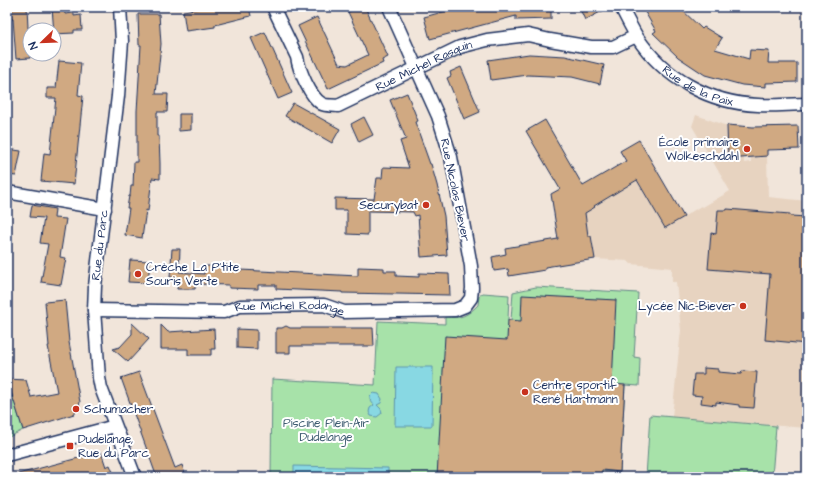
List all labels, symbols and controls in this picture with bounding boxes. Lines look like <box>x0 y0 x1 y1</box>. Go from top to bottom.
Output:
north arrow <box>22 22 62 62</box>
street label: Rue Michel Rasquin <box>372 36 474 95</box>
text: N <box>25 40 42 52</box>
street label: Rue de la Paix <box>659 61 735 110</box>
place label: École primaire Wolkeschdahl <box>659 134 740 165</box>
street label: Rue Nicolas Biever <box>436 137 474 243</box>
marker: École primaire Wolkeschdahl <box>742 144 752 154</box>
place label: Securybat <box>359 197 418 215</box>
marker: Securybat <box>421 200 431 210</box>
street label: Rue du Parc <box>87 208 113 281</box>
place label: Crèche La P'tite Souris Verte <box>146 259 240 290</box>
marker: Crèche La P'tite Souris Verte <box>133 269 143 279</box>
street label: Rue Michel Rodange <box>232 296 347 320</box>
place label: Lycée Nic-Biever <box>638 298 735 316</box>
marker: Lycée Nic-Biever <box>738 301 748 311</box>
place label: Centre sportif René Hartmann <box>533 377 618 408</box>
marker: Centre sportif René Hartmann <box>520 387 530 397</box>
place label: Schumacher <box>84 401 154 418</box>
marker: Schumacher <box>71 404 81 414</box>
park label: Piscine Plein-Air Dudelange <box>283 415 369 447</box>
place label: Dudelange, Rue du Parc <box>78 431 149 462</box>
marker: Dudelange, Rue du Parc <box>65 441 75 451</box>

